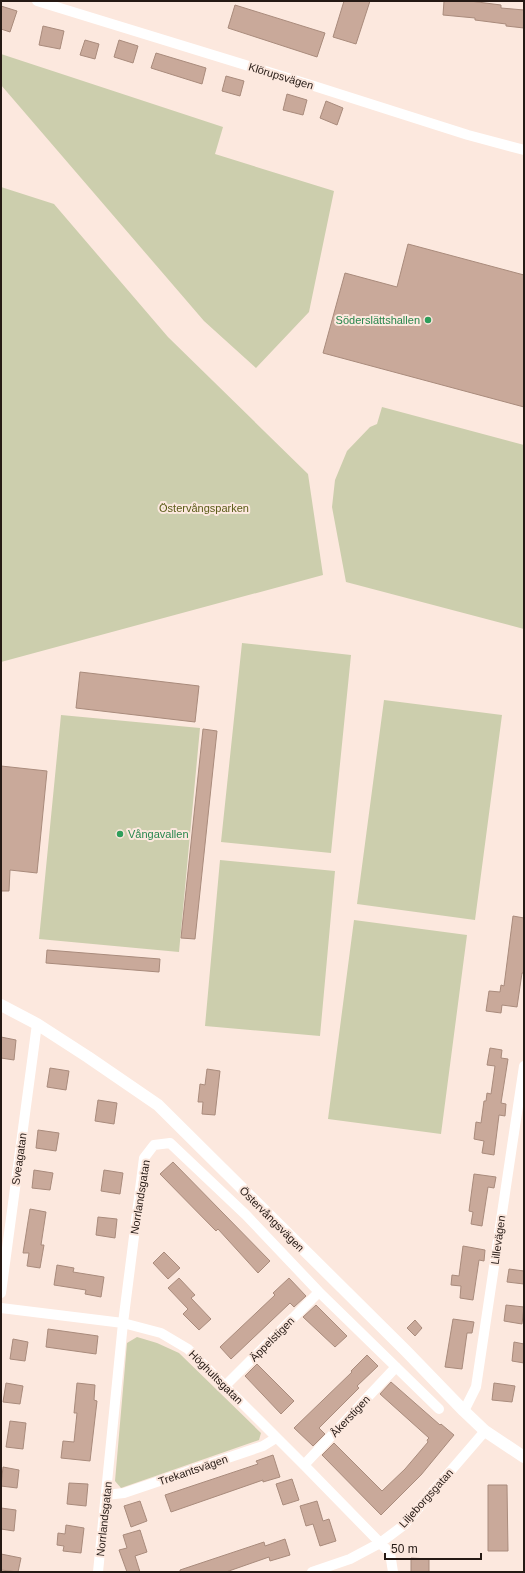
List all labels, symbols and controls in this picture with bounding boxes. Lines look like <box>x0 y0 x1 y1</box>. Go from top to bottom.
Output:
street label: Klörupsvägen <box>247 60 315 92</box>
place label: Söderslättshallen <box>336 314 420 326</box>
marker: Söderslättshallen <box>423 315 433 325</box>
park label: Östervångsparken <box>159 502 249 514</box>
place label: Vångavallen <box>128 828 189 840</box>
marker: Vångavallen <box>115 829 125 839</box>
street label: Sveagatan <box>9 1132 29 1186</box>
street label: Norrlandsgatan <box>128 1159 152 1235</box>
street label: Östervångsvägen <box>237 1184 307 1254</box>
street label: Lillevägen <box>489 1215 507 1265</box>
street label: Äppelstigen <box>247 1314 297 1364</box>
street label: Höghultsgatan <box>187 1348 245 1406</box>
street label: Åkerstigen <box>328 1393 372 1439</box>
street label: Trekantsvägen <box>157 1453 229 1487</box>
street label: Liljeborgsgatan <box>397 1466 455 1530</box>
street label: Norrlandsgatan <box>94 1481 114 1557</box>
scale bar <box>385 1535 481 1561</box>
text: 50 m <box>391 1542 418 1556</box>

